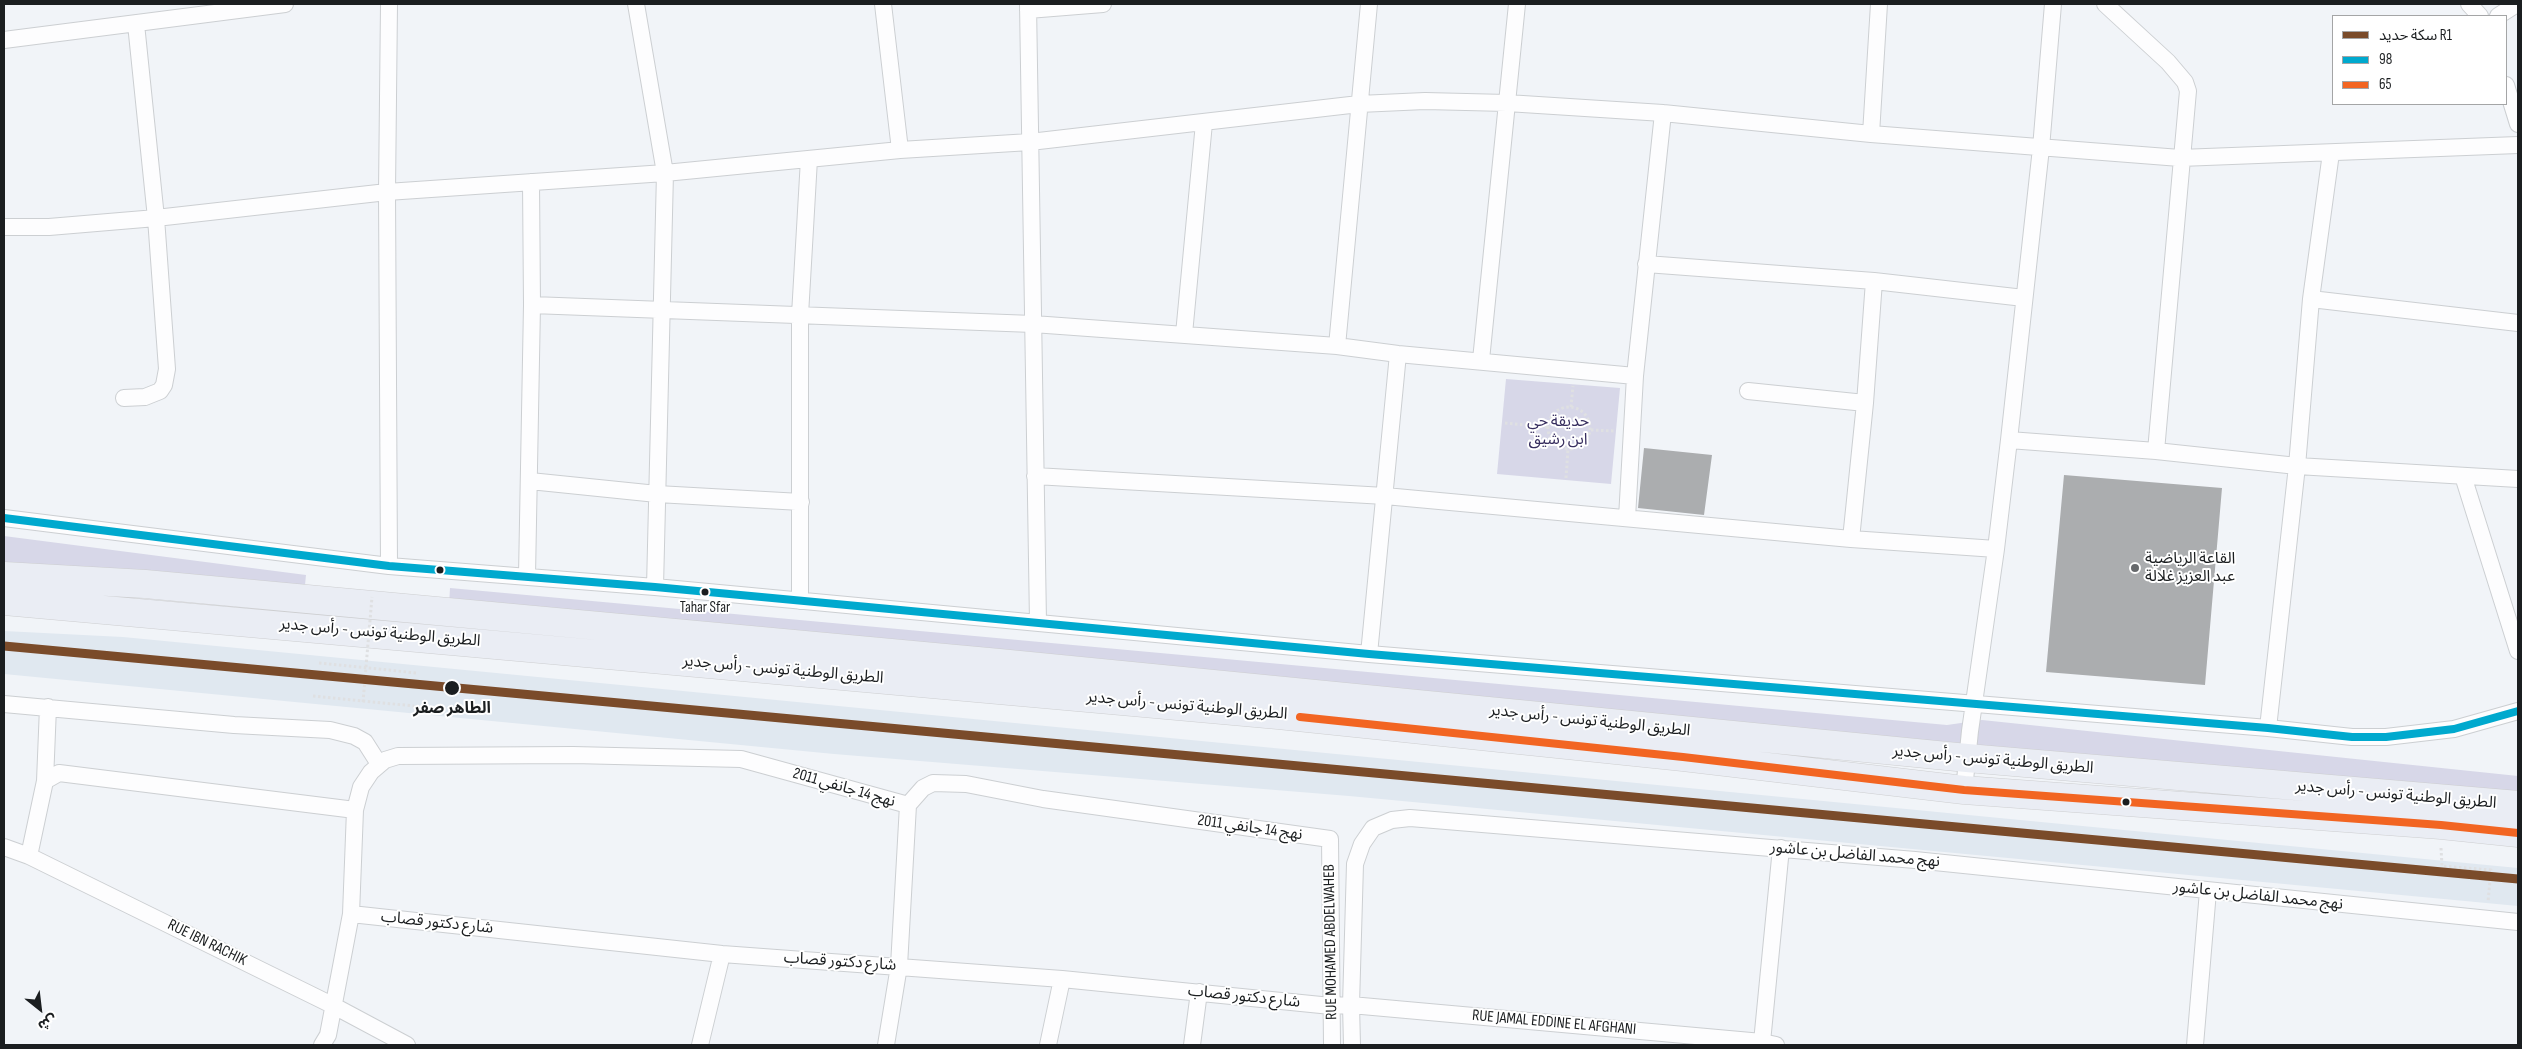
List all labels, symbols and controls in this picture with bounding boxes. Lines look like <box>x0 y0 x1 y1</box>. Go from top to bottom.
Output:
legend <box>2332 15 2507 105</box>
text: سكة حديد R1 <box>2379 26 2452 45</box>
text: 98 <box>2379 50 2392 69</box>
text: 65 <box>2379 75 2392 94</box>
park label: حديقة حي ابن رشيق <box>1527 412 1589 450</box>
place label: القاعة الرياضية عبد العزيز غلالة <box>2145 549 2235 587</box>
marker: القاعة الرياضية عبد العزيز غلالة <box>2129 562 2141 574</box>
unlabelled marker <box>435 565 445 575</box>
marker: Tahar Sfar <box>700 587 710 597</box>
place label: Tahar Sfar <box>680 599 730 617</box>
street label: الطريق الوطنية تونس - رأس جدير <box>279 615 481 651</box>
street label: الطريق الوطنية تونس - رأس جدير <box>682 652 884 688</box>
marker: الطاهر صفر <box>443 679 461 697</box>
street label: الطريق الوطنية تونس - رأس جدير <box>1086 688 1288 724</box>
place label: الطاهر صفر <box>413 699 491 719</box>
street label: الطريق الوطنية تونس - رأس جدير <box>1489 701 1691 741</box>
street label: الطريق الوطنية تونس - رأس جدير <box>1892 742 2094 778</box>
street label: نهج 14 جانفي 2011 <box>791 764 897 812</box>
street label: الطريق الوطنية تونس - رأس جدير <box>2295 777 2497 813</box>
unlabelled marker <box>2121 797 2131 807</box>
street label: نهج 14 جانفي 2011 <box>1196 811 1304 845</box>
street label: نهج محمد الفاضل بن عاشور <box>1769 838 1941 872</box>
street label: RUE MOHAMED ABDELWAHEB <box>1320 864 1342 1020</box>
street label: نهج محمد الفاضل بن عاشور <box>2172 878 2344 914</box>
street label: شارع دكتور قصاب <box>380 908 494 938</box>
street label: RUE IBN RACHIK <box>164 916 250 970</box>
street label: شارع دكتور قصاب <box>783 948 897 976</box>
street label: شارع دكتور قصاب <box>1187 982 1301 1012</box>
north arrow <box>15 984 65 1034</box>
street label: RUE JAMAL EDDINE EL AFGHANI <box>1471 1006 1637 1040</box>
text: ش <box>35 1010 60 1035</box>

